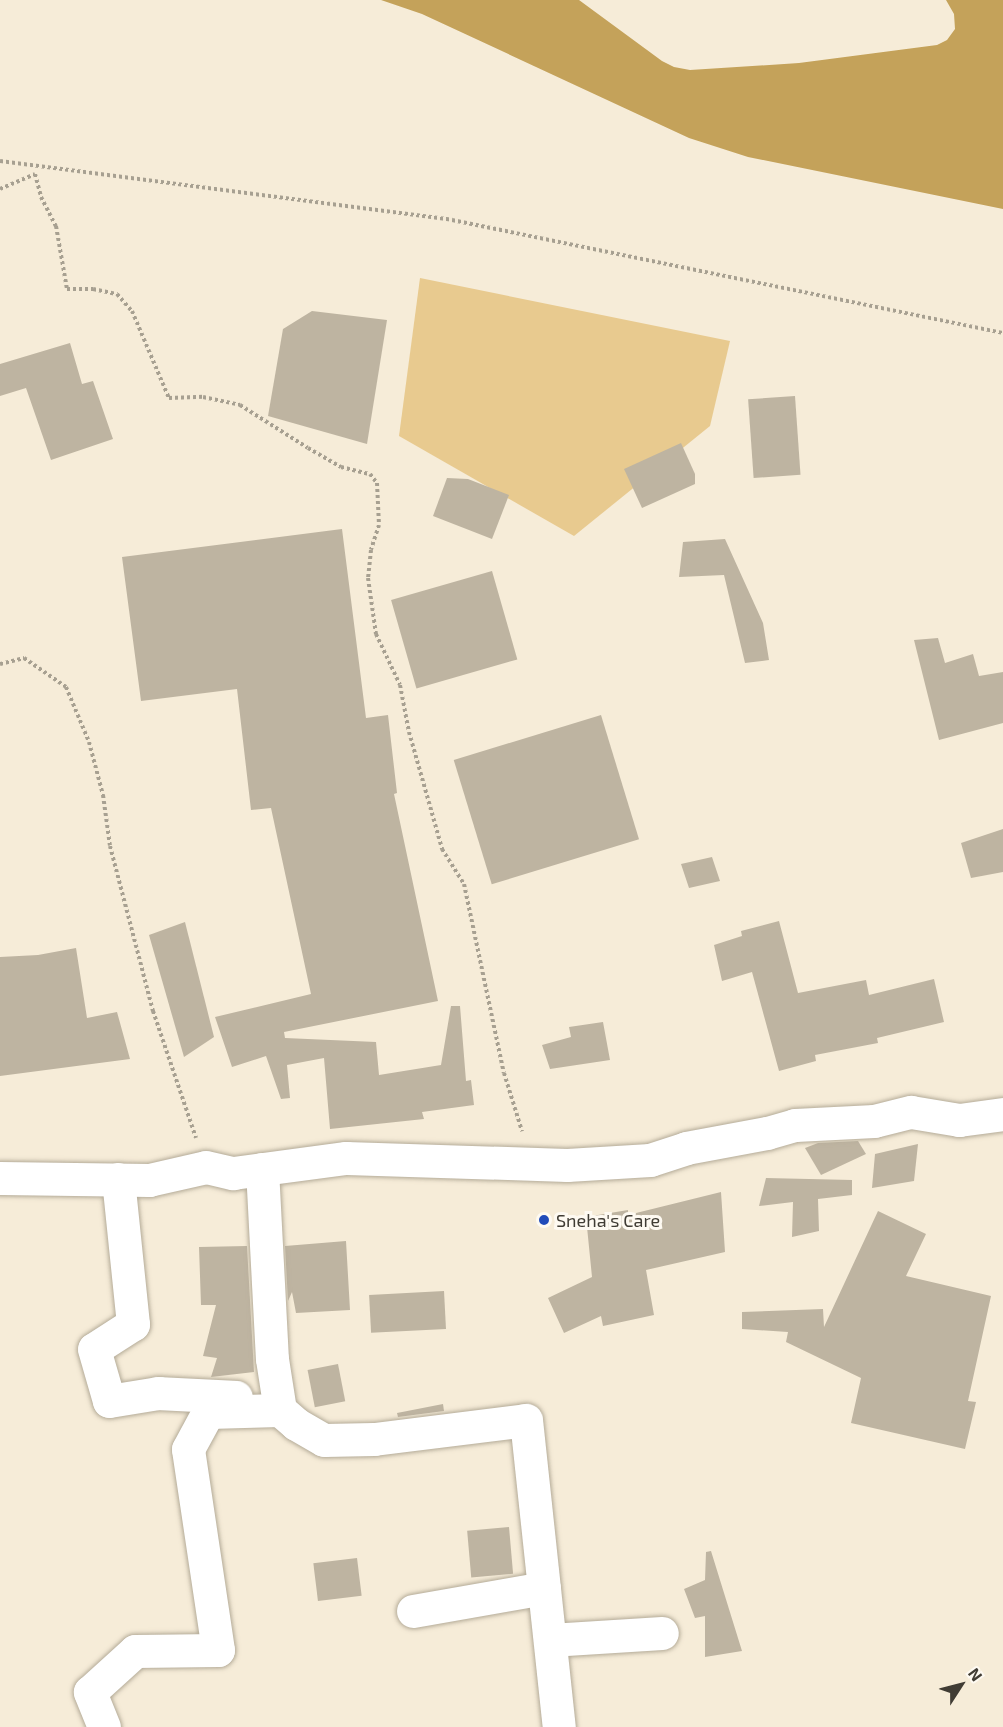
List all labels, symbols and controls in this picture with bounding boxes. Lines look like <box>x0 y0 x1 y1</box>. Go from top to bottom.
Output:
place label: Sneha's Care <box>556 1209 660 1231</box>
marker: Sneha's Care <box>537 1213 551 1227</box>
north arrow <box>931 1655 991 1715</box>
text: N <box>965 1664 987 1684</box>

